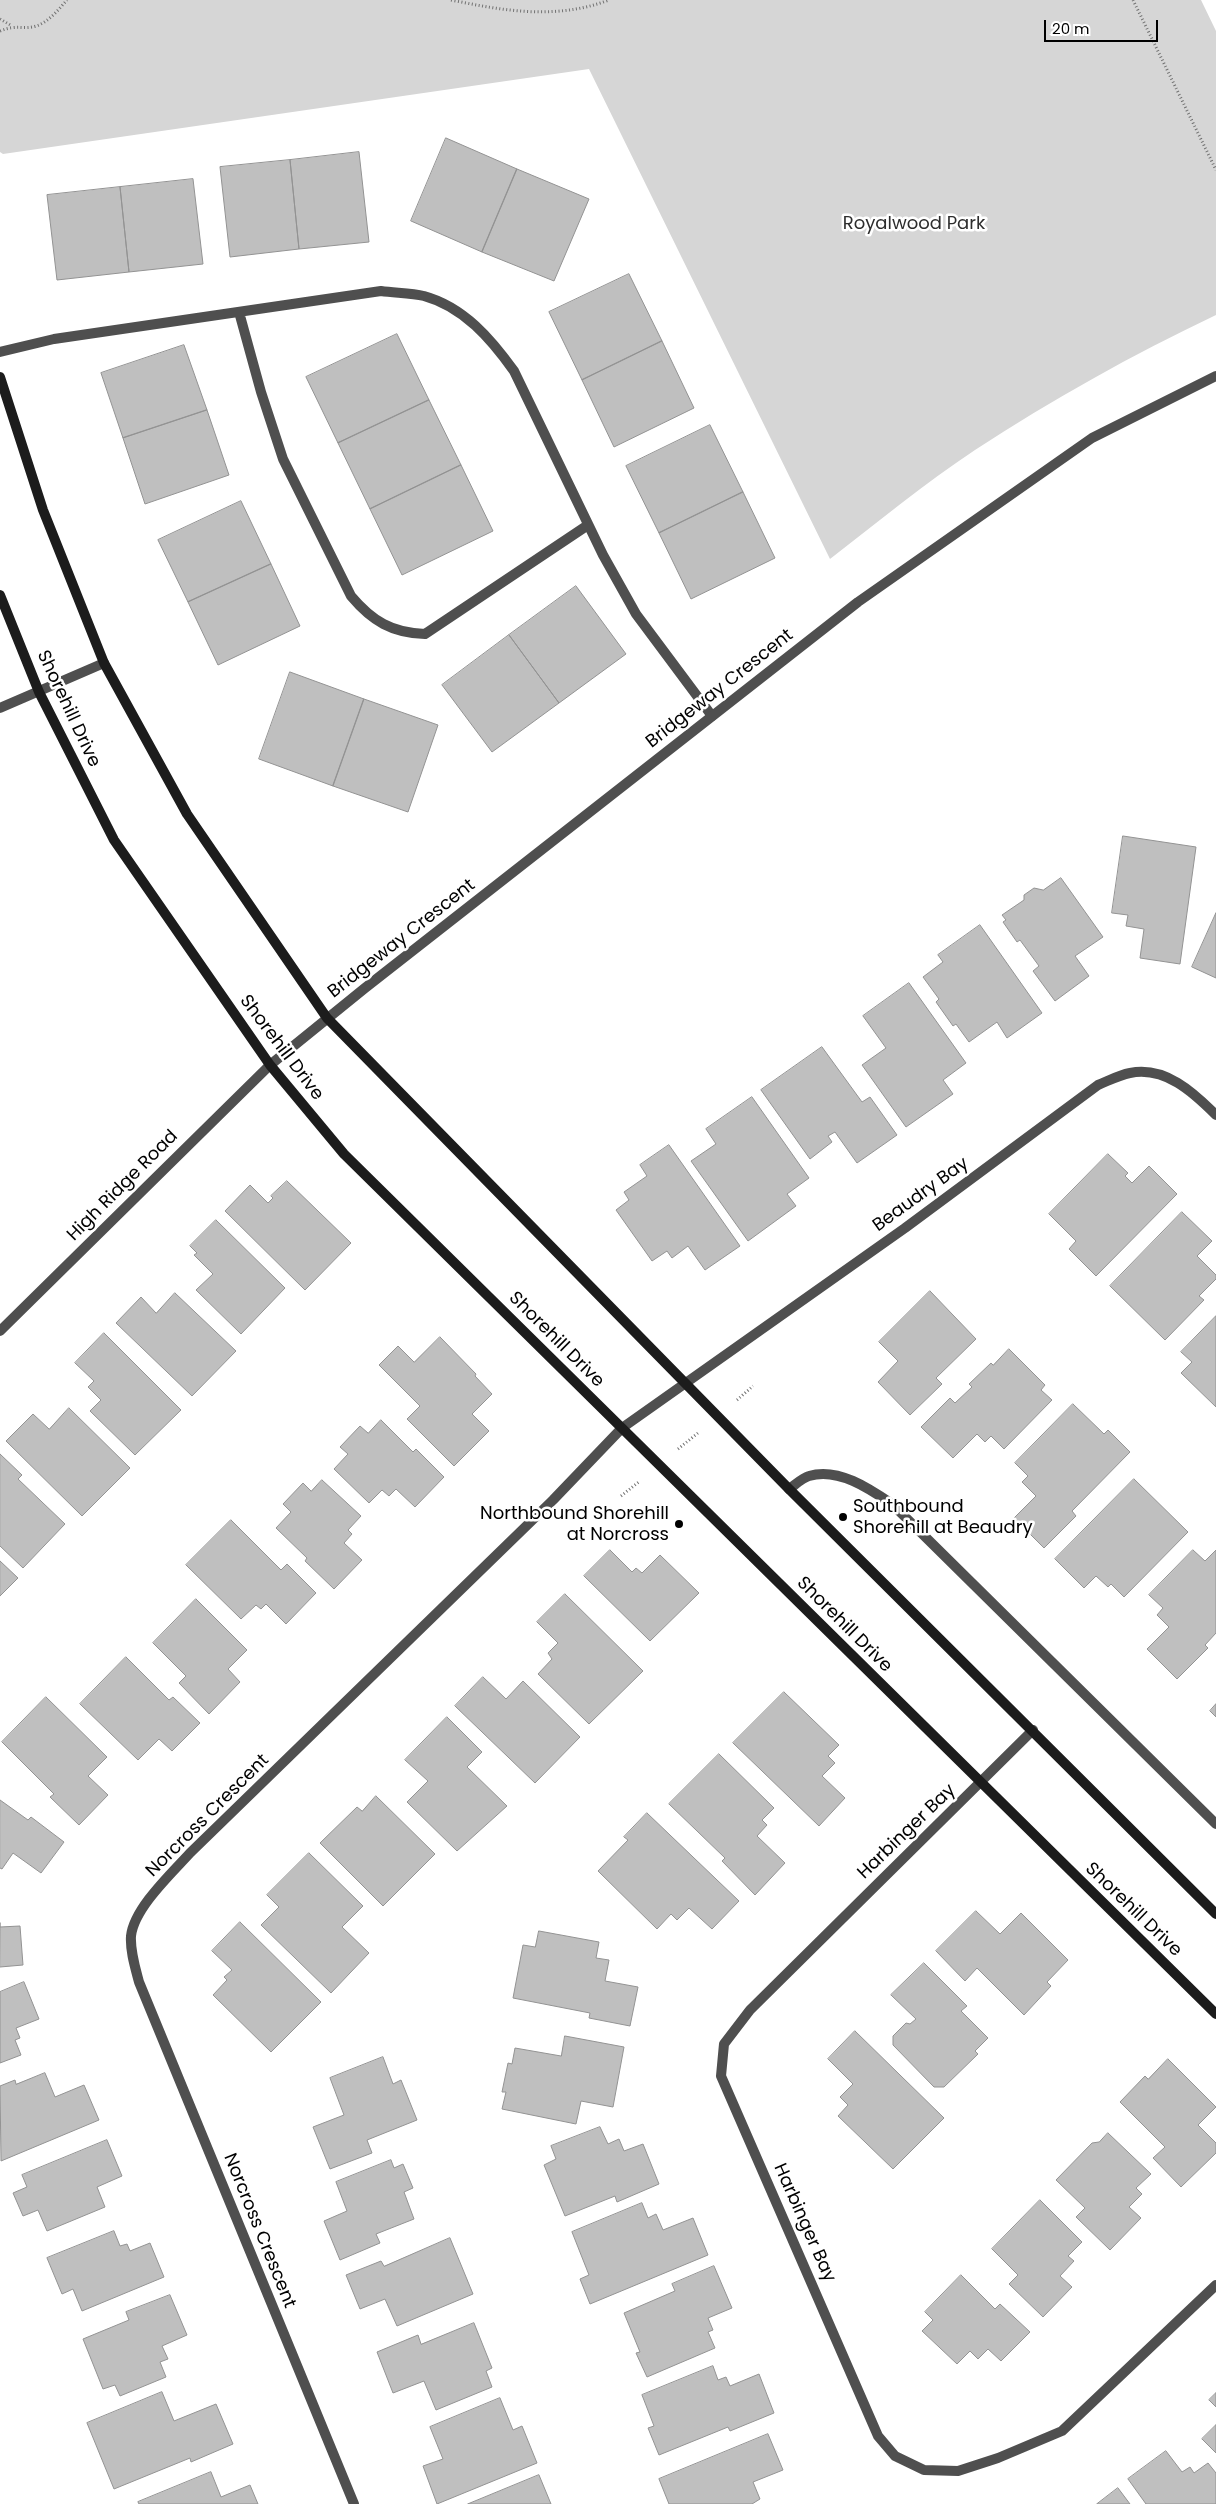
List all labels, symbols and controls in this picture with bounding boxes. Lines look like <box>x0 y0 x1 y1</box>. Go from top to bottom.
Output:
scale bar <box>1046 10 1160 42</box>
text: 20 m <box>1052 18 1090 39</box>
park label: Royalwood Park <box>843 213 985 235</box>
street label: Bridgeway Crescent <box>642 625 798 753</box>
street label: Shorehill Drive <box>32 647 104 771</box>
street label: Bridgeway Crescent <box>324 875 480 1003</box>
street label: Shorehill Drive <box>234 991 328 1105</box>
street label: High Ridge Road <box>63 1126 183 1246</box>
street label: Beaudry Bay <box>869 1153 973 1237</box>
street label: Shorehill Drive <box>504 1288 608 1392</box>
place label: Southbound Shorehill at Beaudry <box>853 1496 1033 1538</box>
place label: Northbound Shorehill at Norcross <box>480 1503 669 1546</box>
marker: Southbound Shorehill at Beaudry <box>837 1511 849 1523</box>
marker: Northbound Shorehill at Norcross <box>673 1518 685 1530</box>
street label: Shorehill Drive <box>792 1573 896 1677</box>
street label: Norcross Crescent <box>142 1750 274 1882</box>
street label: Harbinger Bay <box>854 1780 960 1884</box>
street label: Shorehill Drive <box>1080 1858 1186 1962</box>
street label: Norcross Crescent <box>218 2150 300 2312</box>
street label: Harbinger Bay <box>768 2160 840 2286</box>

